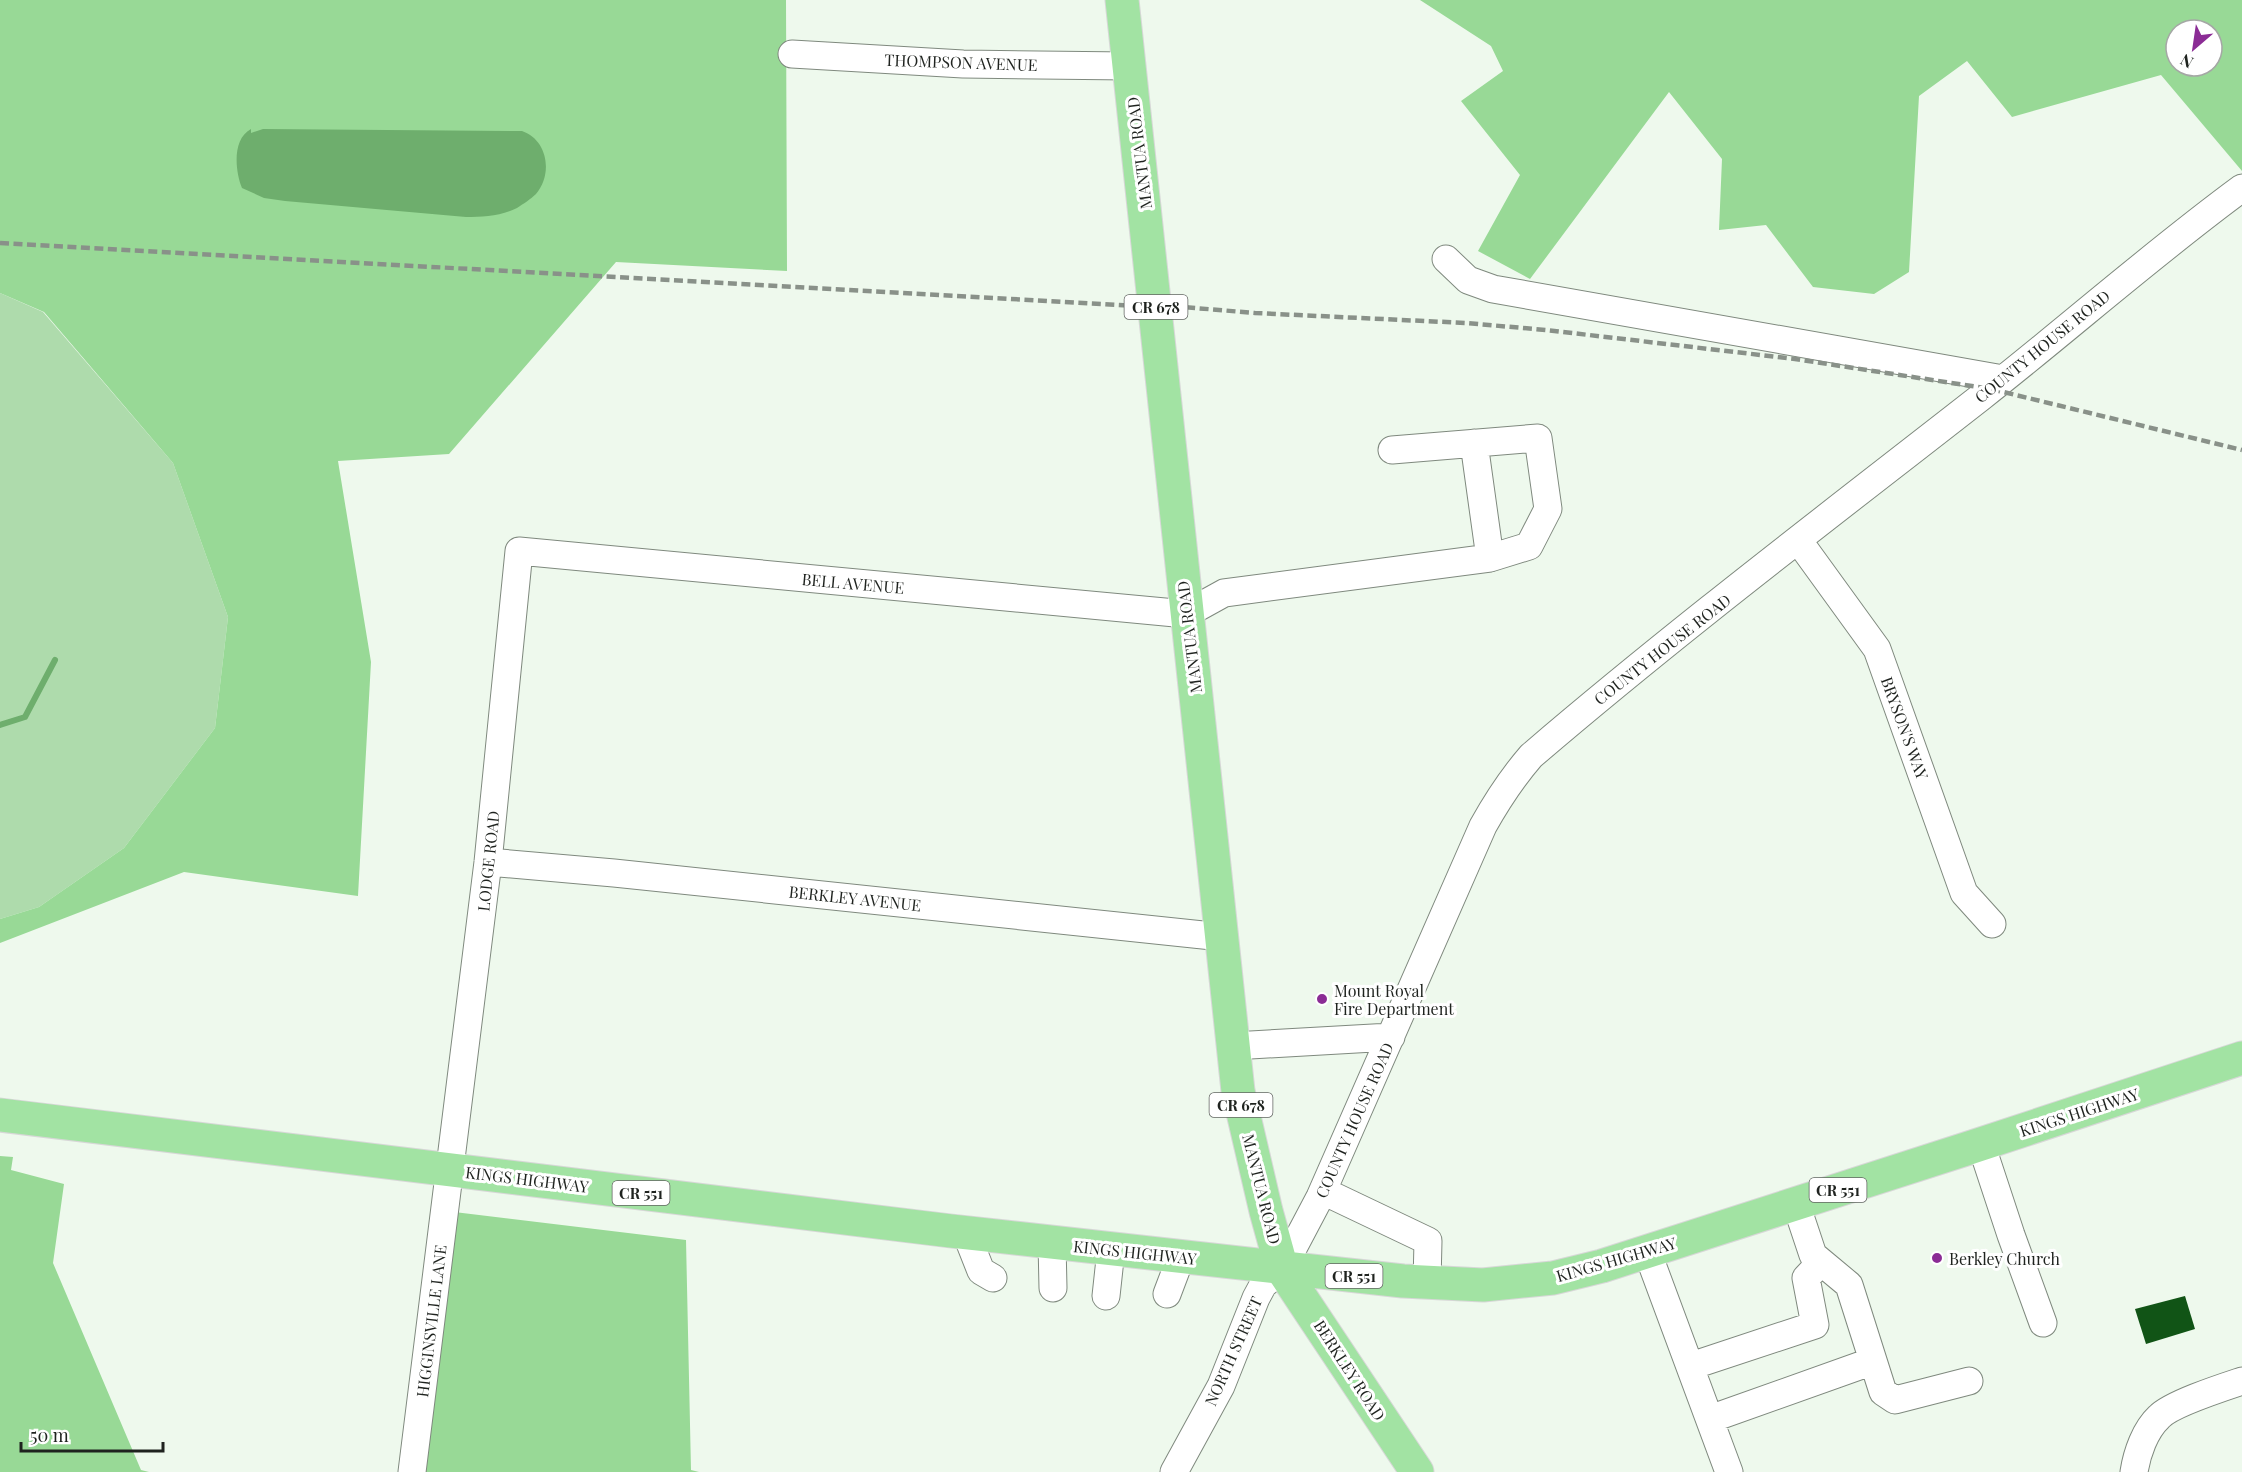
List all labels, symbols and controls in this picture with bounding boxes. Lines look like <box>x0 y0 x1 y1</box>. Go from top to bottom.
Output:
north arrow <box>2164 18 2224 78</box>
street label: THOMPSON AVENUE <box>884 49 1038 75</box>
text: N <box>2176 49 2197 74</box>
street label: MANTUA ROAD <box>1122 96 1156 210</box>
street label: COUNTY HOUSE ROAD <box>1970 285 2114 407</box>
road number: CR 678 <box>1124 295 1188 319</box>
street label: BELL AVENUE <box>801 568 905 598</box>
street label: MANTUA ROAD <box>1172 580 1206 694</box>
street label: COUNTY HOUSE ROAD <box>1589 589 1735 709</box>
street label: BRYSON'S WAY <box>1877 674 1934 783</box>
street label: LODGE ROAD <box>472 810 504 912</box>
street label: BERKLEY AVENUE <box>788 881 922 915</box>
place label: Mount Royal Fire Department <box>1334 980 1454 1019</box>
marker: Mount Royal Fire Department <box>1315 992 1329 1006</box>
street label: COUNTY HOUSE ROAD <box>1310 1039 1398 1201</box>
street label: KINGS HIGHWAY <box>2017 1083 2142 1141</box>
road number: CR 678 <box>1210 1093 1272 1117</box>
street label: MANTUA ROAD <box>1238 1132 1286 1246</box>
street label: KINGS HIGHWAY <box>464 1161 590 1197</box>
road number: CR 551 <box>1810 1178 1866 1202</box>
road number: CR 551 <box>612 1181 670 1205</box>
street label: KINGS HIGHWAY <box>1553 1232 1679 1286</box>
street label: KINGS HIGHWAY <box>1072 1235 1198 1269</box>
street label: HIGGINSVILLE LANE <box>411 1244 451 1398</box>
place label: Berkley Church <box>1949 1248 2060 1269</box>
marker: Berkley Church <box>1930 1251 1944 1265</box>
road number: CR 551 <box>1326 1264 1382 1288</box>
street label: NORTH STREET <box>1199 1293 1267 1409</box>
street label: BERKLEY ROAD <box>1310 1316 1390 1424</box>
scale bar <box>21 1415 164 1453</box>
text: 50 m <box>30 1423 69 1447</box>

